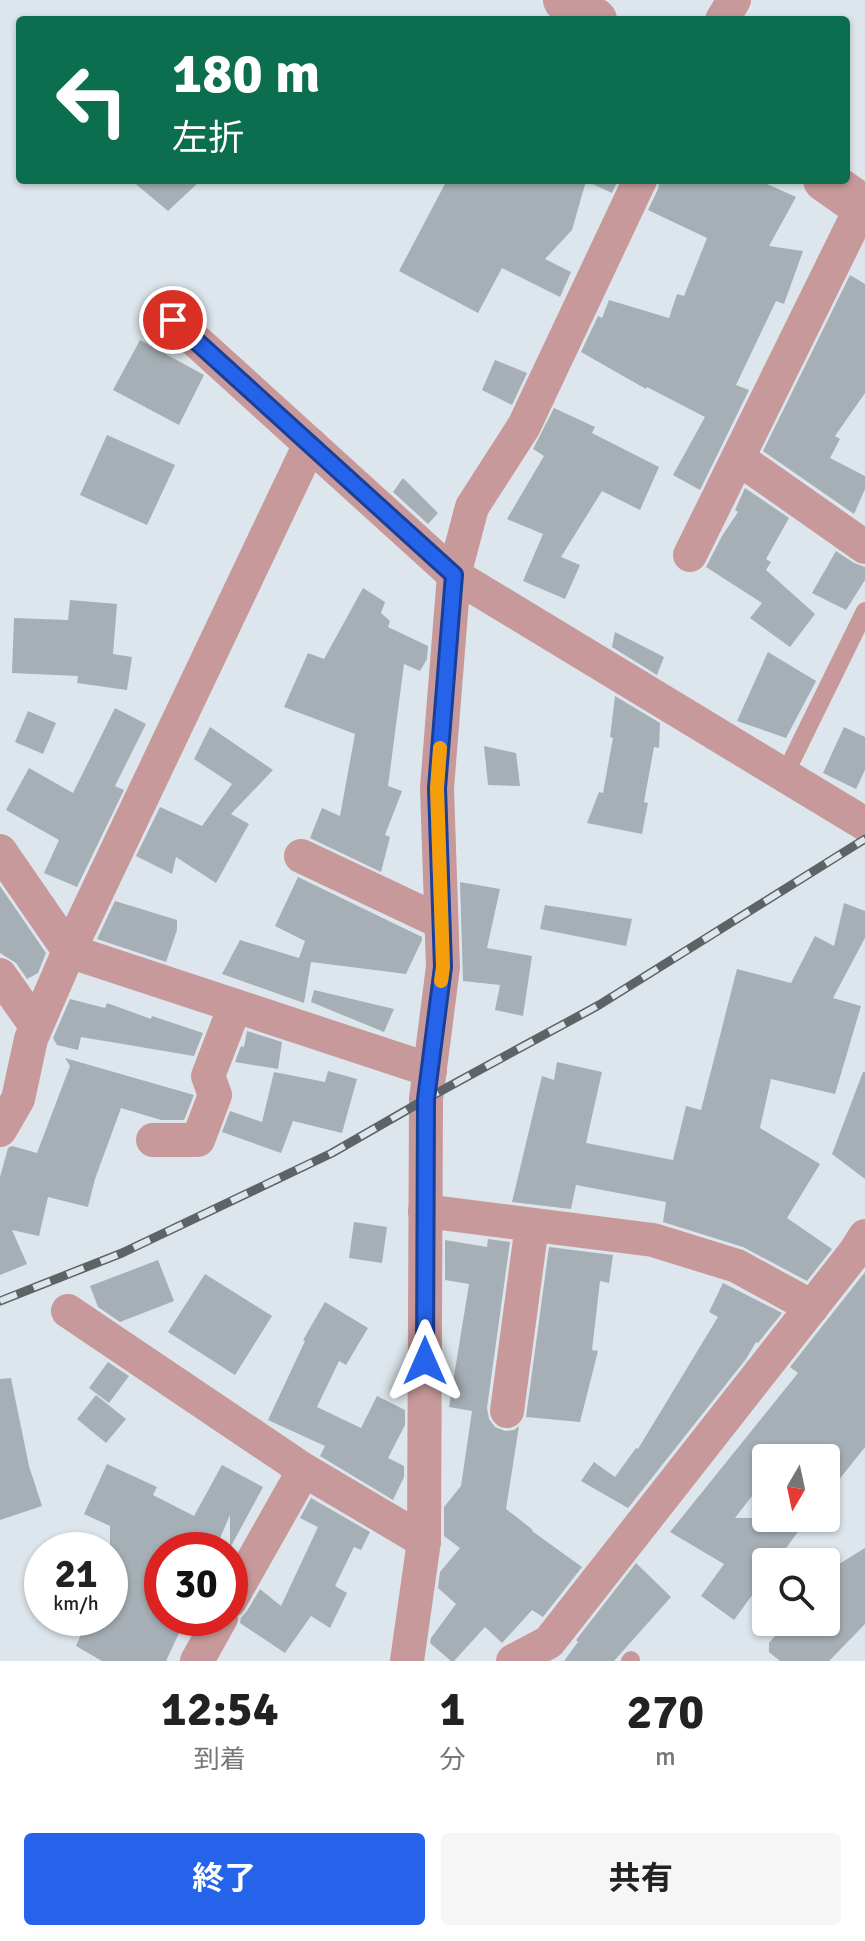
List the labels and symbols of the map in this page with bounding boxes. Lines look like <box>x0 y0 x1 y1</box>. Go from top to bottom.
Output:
pin <box>139 286 207 354</box>
position arrow <box>383 1319 467 1403</box>
north arrow <box>752 1444 840 1532</box>
speed limit sign: 30 <box>144 1532 248 1636</box>

